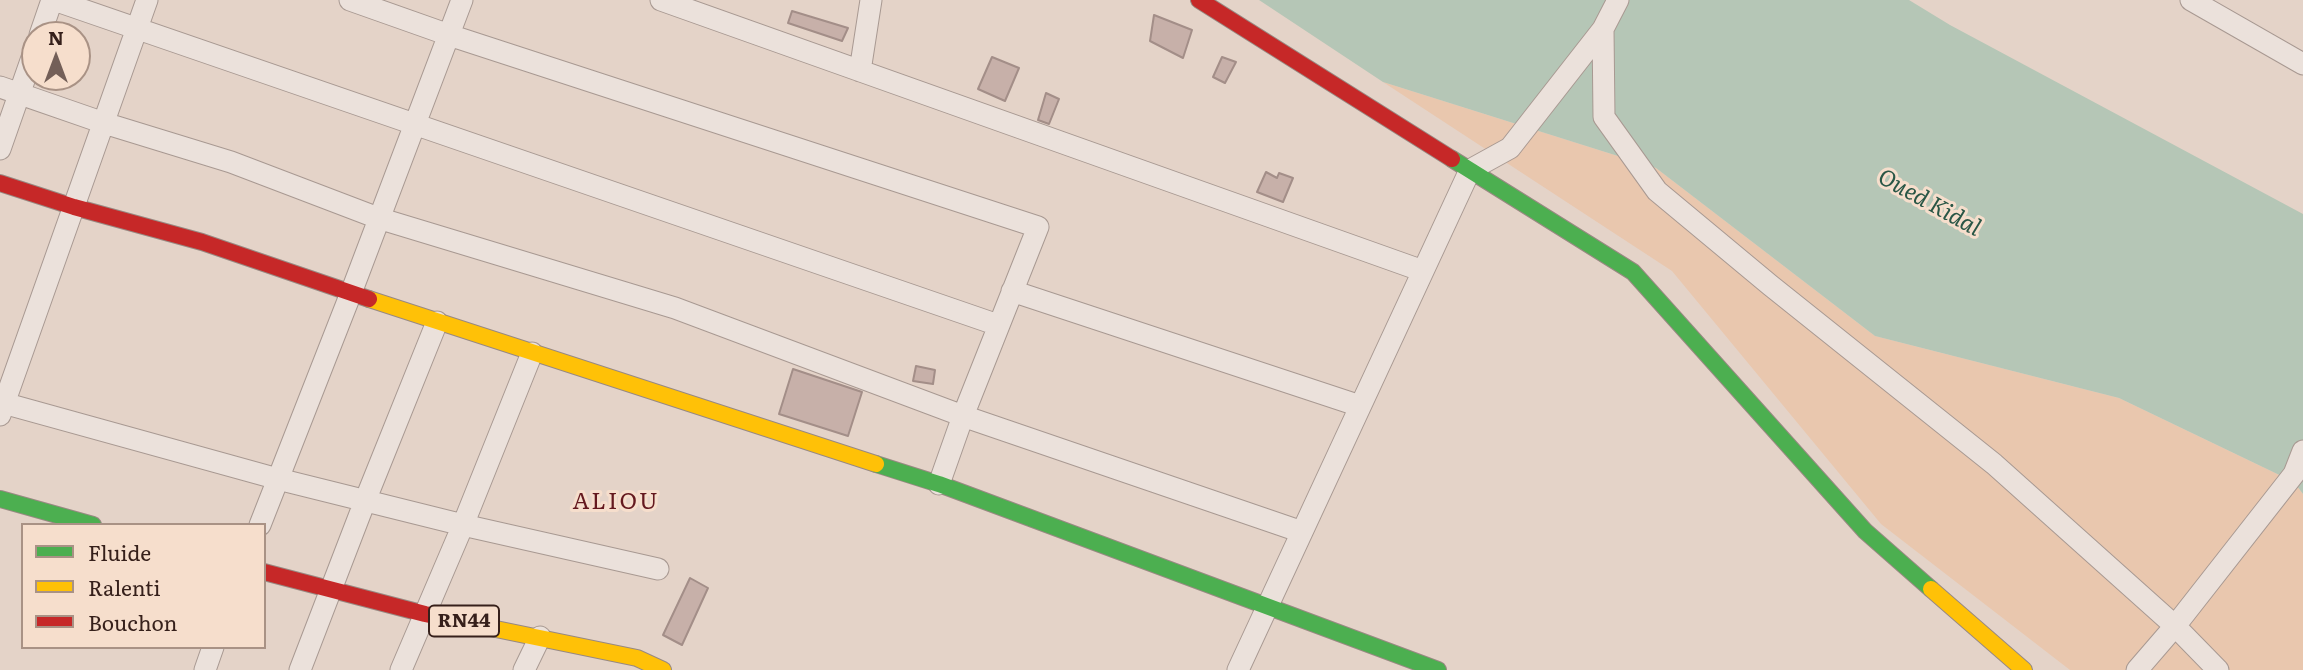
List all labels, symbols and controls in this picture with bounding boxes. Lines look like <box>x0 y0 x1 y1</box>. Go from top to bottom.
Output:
north arrow <box>21 21 91 91</box>
text: N <box>48 23 64 51</box>
water label: Oued Kidal <box>1873 163 1985 243</box>
district label: ALIOU <box>573 488 659 516</box>
legend <box>21 523 266 649</box>
text: Fluide <box>88 536 151 567</box>
text: Ralenti <box>88 571 161 602</box>
text: Bouchon <box>88 606 177 637</box>
road number: RN44 <box>429 606 499 636</box>

